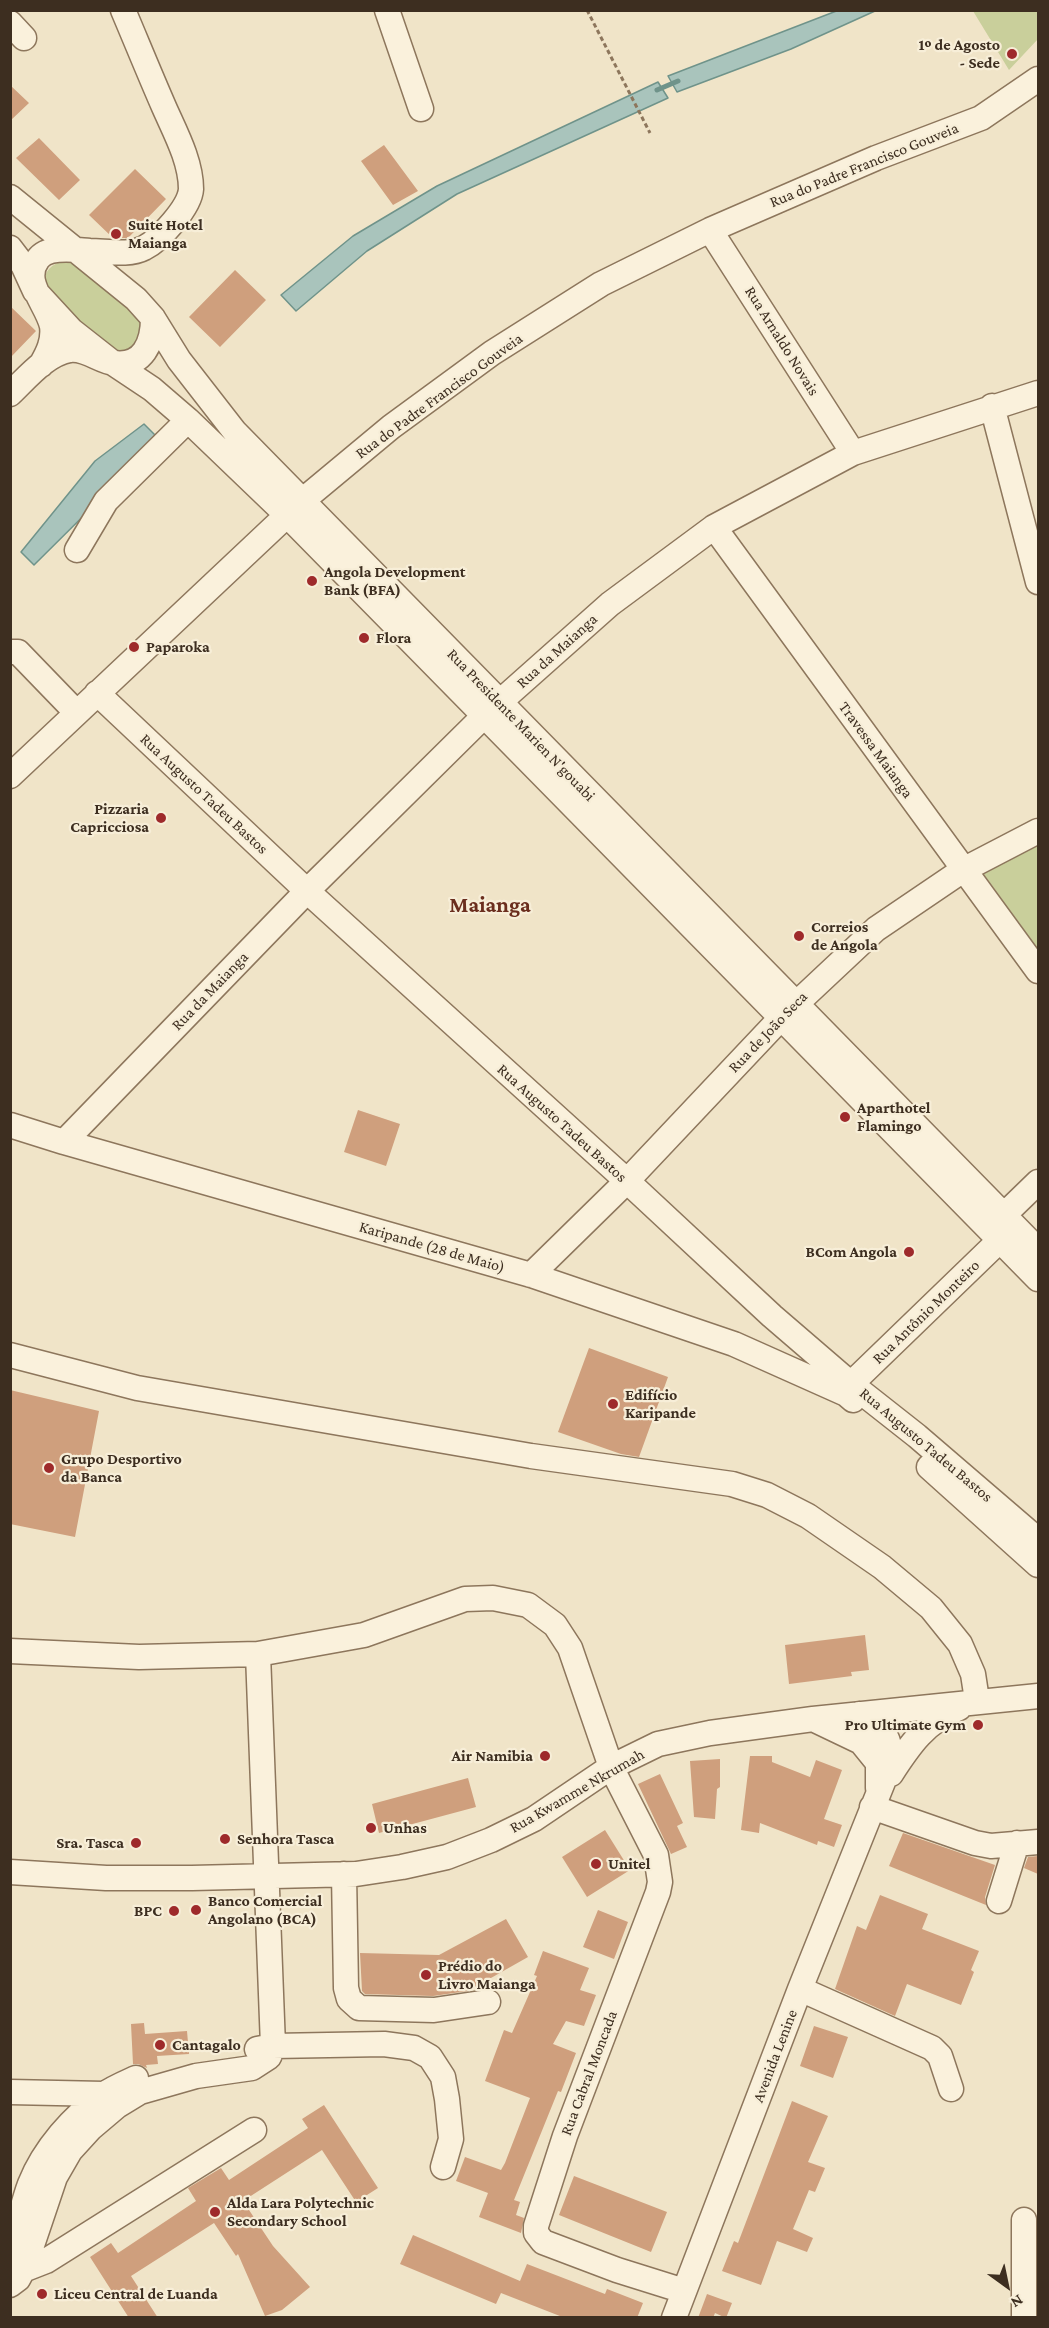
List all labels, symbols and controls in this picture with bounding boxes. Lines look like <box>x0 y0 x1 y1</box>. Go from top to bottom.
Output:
place label: 1º de Agosto - Sede <box>919 35 1000 73</box>
marker: 1º de Agosto - Sede <box>1005 47 1019 61</box>
street label: Rua do Padre Francisco Gouveia <box>767 118 961 212</box>
place label: Suite Hotel Maianga <box>128 215 203 253</box>
marker: Suite Hotel Maianga <box>109 227 123 241</box>
street label: Rua Arnaldo Novais <box>741 283 823 399</box>
street label: Rua do Padre Francisco Gouveia <box>352 329 526 463</box>
place label: Angola Development Bank (BFA) <box>324 562 466 600</box>
marker: Angola Development Bank (BFA) <box>305 574 319 588</box>
street label: Rua da Maianga <box>513 610 601 692</box>
place label: Flora <box>376 628 411 648</box>
marker: Flora <box>357 631 371 645</box>
place label: Paparoka <box>146 637 210 657</box>
marker: Paparoka <box>127 640 141 654</box>
street label: Rua Presidente Marien N'gouabi <box>443 645 599 805</box>
street label: Travessa Maianga <box>835 698 917 802</box>
street label: Rua Augusto Tadeu Bastos <box>136 730 272 858</box>
place label: Pizzaria Capricciosa <box>70 799 149 837</box>
marker: Pizzaria Capricciosa <box>154 811 168 825</box>
district label: Maianga <box>449 892 531 918</box>
place label: Correios de Angola <box>811 917 878 955</box>
marker: Correios de Angola <box>792 929 806 943</box>
street label: Rua da Maianga <box>168 948 252 1034</box>
street label: Rua de João Seca <box>724 987 812 1077</box>
street label: Rua Augusto Tadeu Bastos <box>493 1060 631 1186</box>
place label: Aparthotel Flamingo <box>857 1098 930 1136</box>
marker: Aparthotel Flamingo <box>838 1110 852 1124</box>
street label: Karipande (28 de Maio) <box>357 1217 507 1277</box>
place label: BCom Angola <box>806 1242 897 1262</box>
marker: BCom Angola <box>902 1245 916 1259</box>
street label: Rua Antônio Monteiro <box>868 1256 984 1368</box>
street label: Rua Augusto Tadeu Bastos <box>855 1384 997 1506</box>
place label: Edifício Karipande <box>625 1385 696 1423</box>
marker: Edifício Karipande <box>606 1397 620 1411</box>
place label: Grupo Desportivo da Banca <box>61 1449 182 1487</box>
marker: Grupo Desportivo da Banca <box>42 1461 56 1475</box>
place label: Pro Ultimate Gym <box>845 1715 966 1735</box>
marker: Pro Ultimate Gym <box>971 1718 985 1732</box>
street label: Rua Kwamme Nkrumah <box>506 1745 648 1837</box>
place label: Air Namibia <box>452 1746 533 1766</box>
marker: Air Namibia <box>538 1749 552 1763</box>
place label: Unhas <box>383 1818 427 1838</box>
marker: Unhas <box>364 1821 378 1835</box>
place label: Senhora Tasca <box>237 1829 334 1849</box>
marker: Senhora Tasca <box>218 1832 232 1846</box>
place label: Sra. Tasca <box>56 1833 124 1853</box>
marker: Sra. Tasca <box>129 1836 143 1850</box>
place label: Unitel <box>608 1854 650 1874</box>
marker: Unitel <box>589 1857 603 1871</box>
place label: Banco Comercial Angolano (BCA) <box>208 1891 322 1929</box>
place label: BPC <box>134 1901 162 1921</box>
marker: Banco Comercial Angolano (BCA) <box>189 1903 203 1917</box>
marker: BPC <box>167 1904 181 1918</box>
place label: Prédio do Livro Maianga <box>438 1956 536 1994</box>
marker: Prédio do Livro Maianga <box>419 1968 433 1982</box>
street label: Avenida Lenine <box>748 2007 802 2105</box>
street label: Rua Cabral Moncada <box>556 2008 622 2138</box>
place label: Cantagalo <box>172 2035 241 2055</box>
marker: Cantagalo <box>153 2038 167 2052</box>
place label: Alda Lara Polytechnic Secondary School <box>227 2193 374 2231</box>
marker: Alda Lara Polytechnic Secondary School <box>208 2205 222 2219</box>
north arrow <box>977 2256 1037 2316</box>
place label: Liceu Central de Luanda <box>54 2284 218 2304</box>
marker: Liceu Central de Luanda <box>35 2287 49 2301</box>
text: N <box>1008 2291 1026 2312</box>

